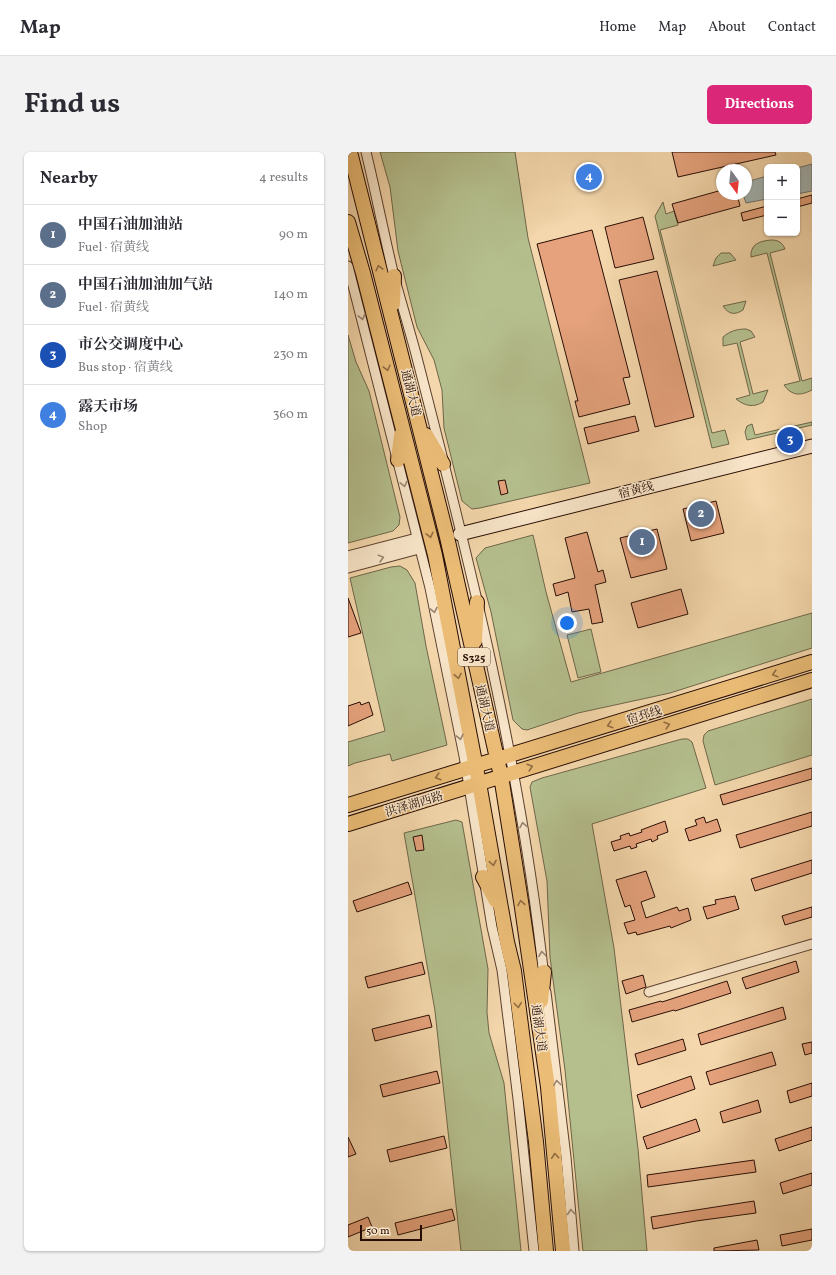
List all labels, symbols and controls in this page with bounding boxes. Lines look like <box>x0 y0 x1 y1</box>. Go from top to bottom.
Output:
text: Map <box>20 15 61 41</box>
text: Home <box>599 18 636 37</box>
text: Map <box>658 18 686 37</box>
text: About <box>708 18 746 37</box>
text: Contact <box>768 18 816 37</box>
text: Find us <box>24 85 120 124</box>
button: Directions <box>707 85 812 124</box>
pin: 4 <box>576 162 602 192</box>
north arrow <box>716 164 752 200</box>
map controls <box>764 164 800 236</box>
button: + <box>764 164 800 200</box>
text: Nearby <box>40 167 98 190</box>
text: 4 results <box>259 169 308 187</box>
button: − <box>764 200 800 236</box>
text: 中国石油加油站 <box>78 215 183 236</box>
text: 1 <box>50 226 56 244</box>
text: 90 m <box>279 226 308 244</box>
text: Fuel · 宿黄线 <box>78 239 149 257</box>
one-way arrow <box>376 265 384 271</box>
text: 中国石油加油加气站 <box>78 275 213 296</box>
text: 2 <box>50 286 56 304</box>
text: 140 m <box>274 286 308 304</box>
text: Fuel · 宿黄线 <box>78 299 149 317</box>
one-way arrow <box>357 313 366 320</box>
text: 市公交调度中心 <box>78 335 183 356</box>
text: 3 <box>50 346 56 364</box>
text: 230 m <box>273 346 308 364</box>
text: Bus stop · 宿黄线 <box>78 359 173 377</box>
one-way arrow <box>383 365 391 371</box>
street label: 通湖大道 <box>396 368 424 418</box>
text: 露天市场 <box>78 397 138 418</box>
text: 4 <box>49 406 57 424</box>
text: 360 m <box>273 406 308 424</box>
text: Shop <box>78 418 107 436</box>
pin: 3 <box>777 425 803 455</box>
street label: 宿黄线 <box>617 479 656 503</box>
one-way arrow <box>399 480 408 487</box>
pin: 2 <box>688 499 714 529</box>
pin: 1 <box>629 527 655 557</box>
one-way arrow <box>425 531 434 538</box>
one-way arrow <box>378 554 385 563</box>
one-way arrow <box>430 607 438 613</box>
your location <box>557 613 577 633</box>
road number: S325 <box>458 648 490 666</box>
one-way arrow <box>771 669 778 678</box>
one-way arrow <box>453 673 462 679</box>
street label: 通湖大道 <box>471 683 497 733</box>
street label: 宿邳线 <box>625 703 664 729</box>
one-way arrow <box>607 720 614 729</box>
one-way arrow <box>663 721 670 730</box>
one-way arrow <box>456 734 464 740</box>
one-way arrow <box>526 763 533 772</box>
one-way arrow <box>435 772 442 781</box>
street label: 洪泽湖西路 <box>383 789 445 821</box>
one-way arrow <box>519 822 527 828</box>
one-way arrow <box>489 860 497 866</box>
one-way arrow <box>517 900 526 906</box>
one-way arrow <box>537 951 546 957</box>
one-way arrow <box>513 1002 522 1008</box>
street label: 通湖大道 <box>527 1003 549 1053</box>
one-way arrow <box>553 1080 562 1086</box>
one-way arrow <box>550 1153 559 1159</box>
one-way arrow <box>567 1209 576 1215</box>
scale bar <box>360 1223 422 1242</box>
text: 50 m <box>366 1224 390 1239</box>

